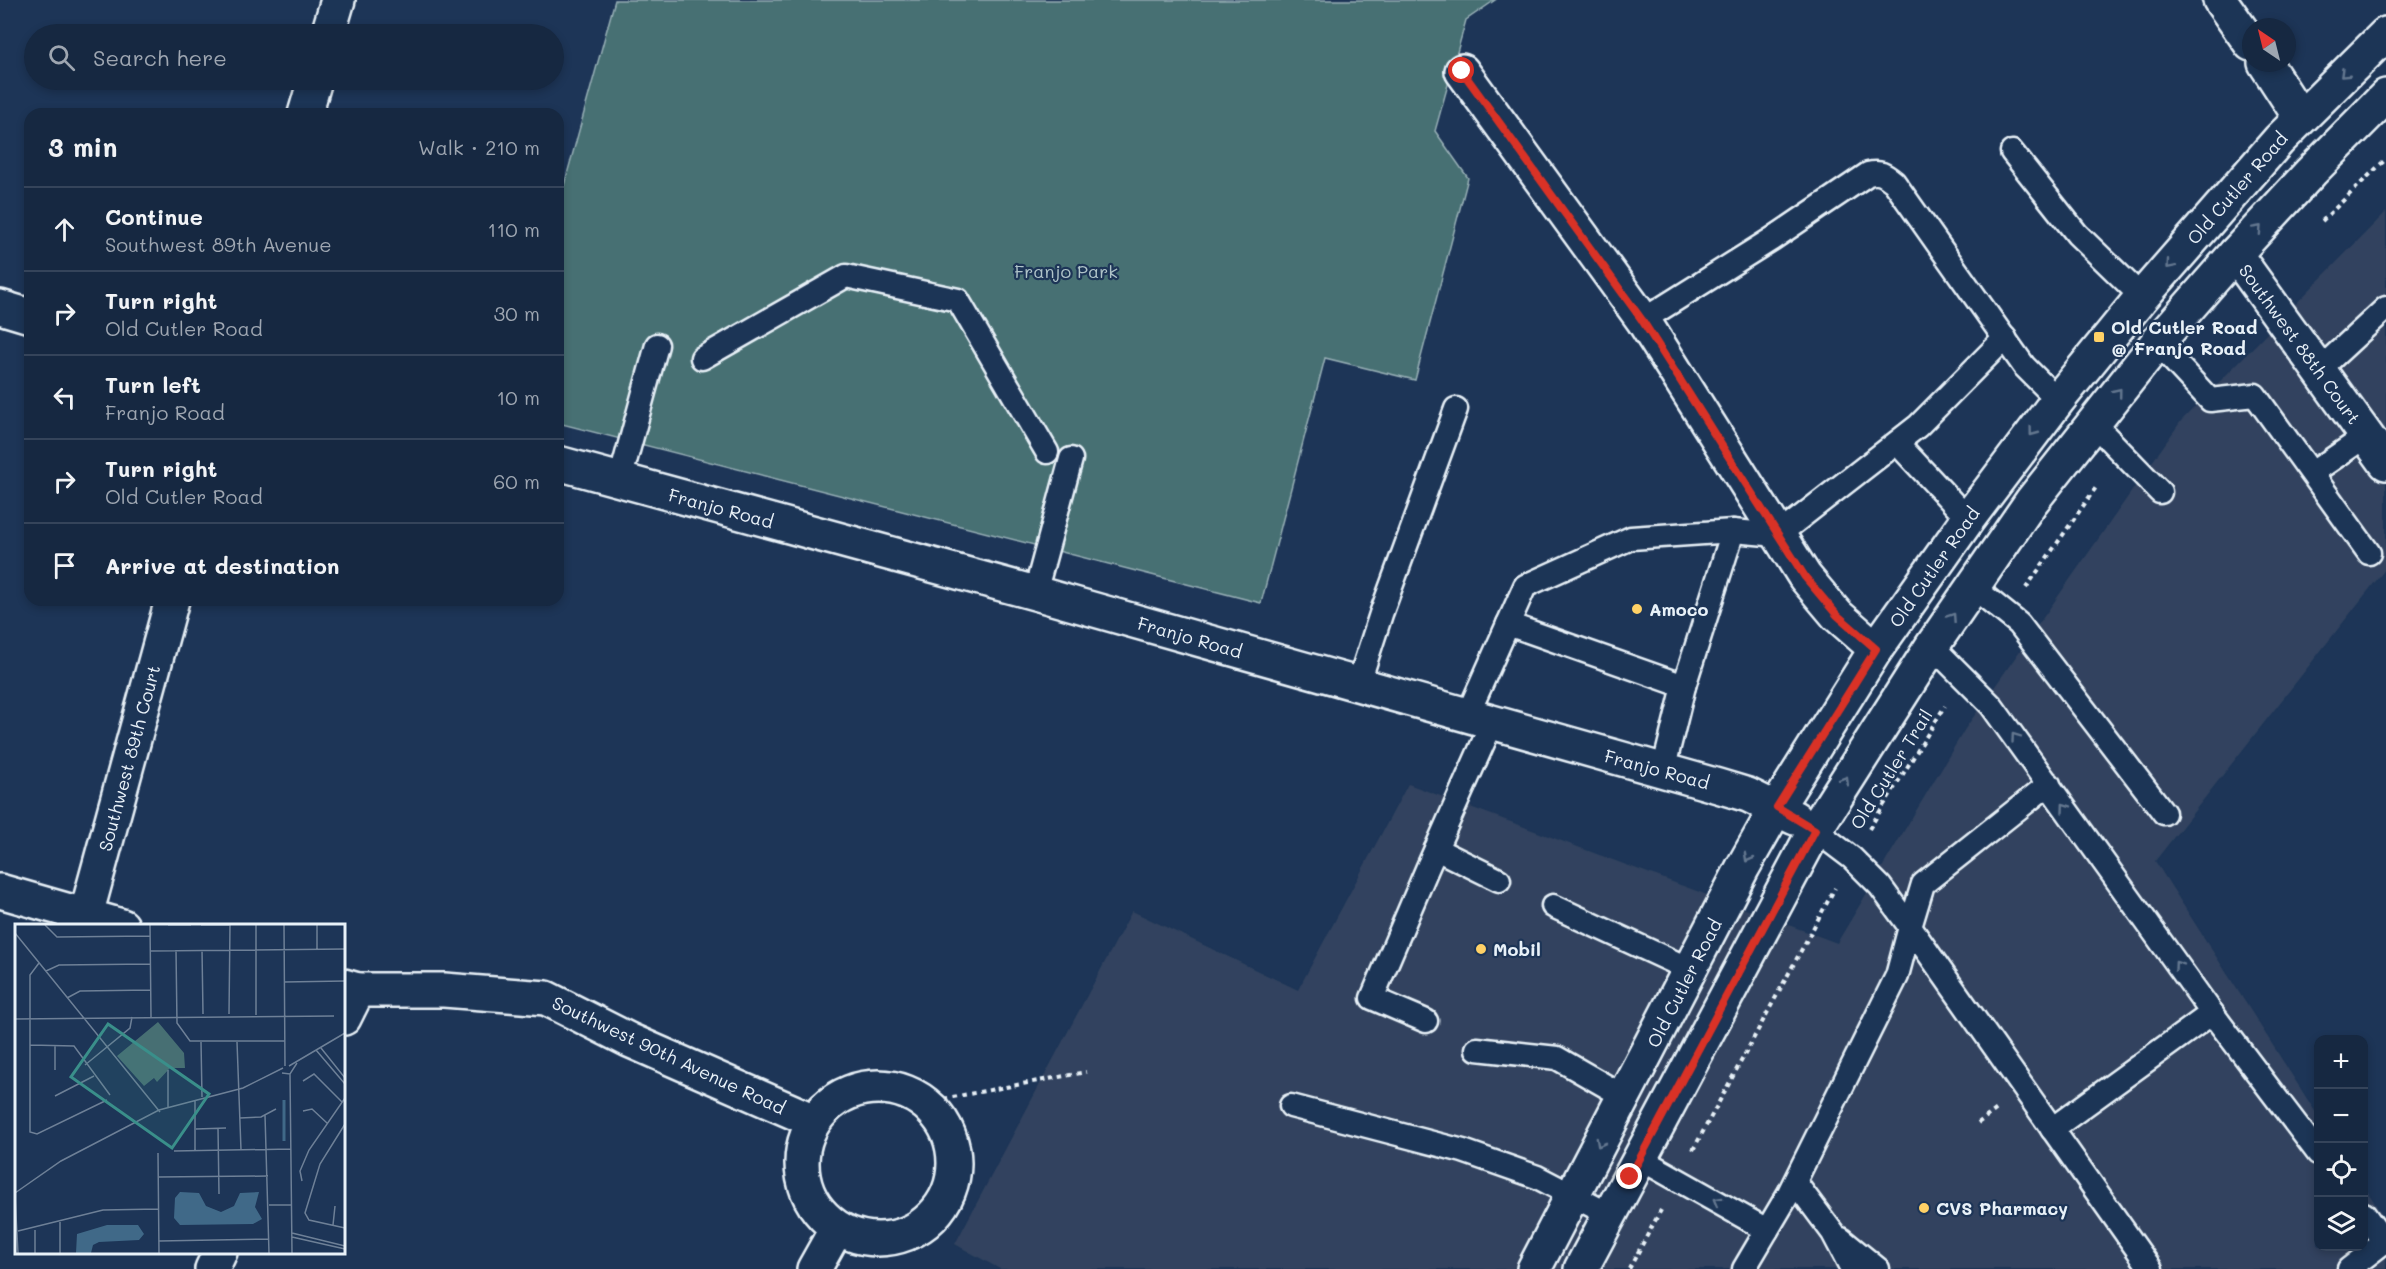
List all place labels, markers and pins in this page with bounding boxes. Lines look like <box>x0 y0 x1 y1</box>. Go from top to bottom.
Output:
place label: Old Cutler Road @ Franjo Road <box>2111 315 2257 360</box>
marker: Old Cutler Road @ Franjo Road <box>2092 330 2106 344</box>
place label: Amoco <box>1649 597 1709 621</box>
marker: Amoco <box>1630 602 1644 616</box>
place label: Mobil <box>1493 937 1541 961</box>
marker: Mobil <box>1474 942 1488 956</box>
place label: CVS Pharmacy <box>1936 1196 2068 1220</box>
marker: CVS Pharmacy <box>1917 1201 1931 1215</box>

